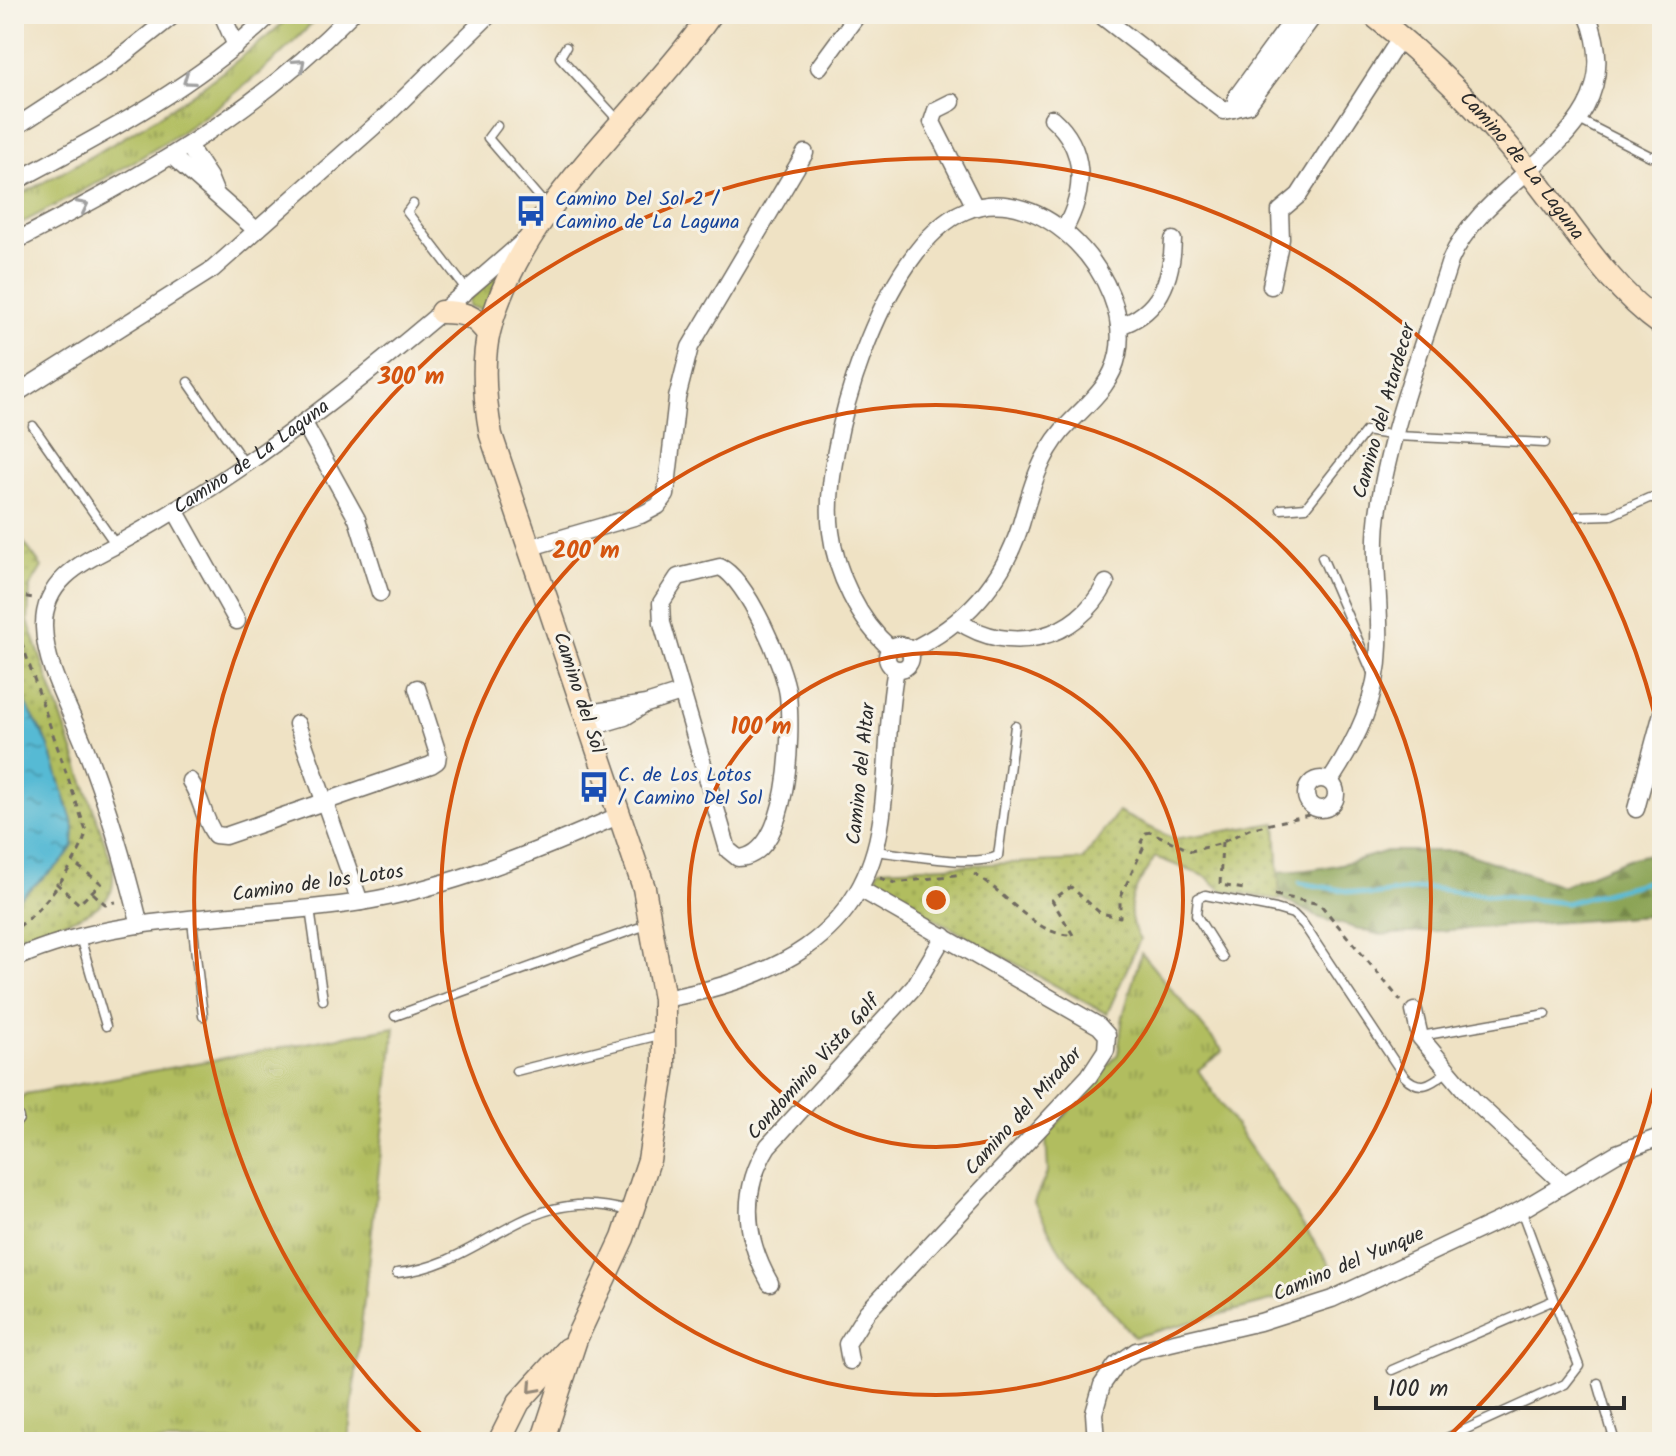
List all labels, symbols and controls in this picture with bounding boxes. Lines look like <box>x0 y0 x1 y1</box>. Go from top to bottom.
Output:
one-way arrow <box>290 59 305 74</box>
one-way arrow <box>182 70 196 85</box>
street label: Camino de La Laguna <box>1451 84 1592 248</box>
place label: Camino Del Sol 2 / Camino de La Laguna <box>555 184 740 239</box>
bus stop icon: Camino Del Sol 2 / Camino de La Laguna <box>514 194 548 228</box>
one-way arrow <box>75 201 90 216</box>
street label: Camino del Atardecer <box>1345 318 1426 502</box>
text: 300 m <box>377 358 444 397</box>
street label: Camino de La Laguna <box>167 392 337 524</box>
text: 200 m <box>552 532 620 571</box>
street label: Camino del Sol <box>543 628 613 758</box>
street label: Camino del Altar <box>839 700 886 847</box>
text: 100 m <box>731 708 791 747</box>
place label: C. de Los Lotos / Camino Del Sol <box>618 760 762 815</box>
bus stop icon: C. de Los Lotos / Camino Del Sol <box>577 770 611 804</box>
street label: Camino de los Lotos <box>230 856 406 912</box>
centre of rings <box>922 886 950 914</box>
street label: Condominio Vista Golf <box>740 986 890 1148</box>
street label: Camino del Mirador <box>957 1039 1092 1184</box>
street label: Camino del Yunque <box>1268 1219 1430 1311</box>
scale bar <box>1376 1360 1624 1410</box>
text: 100 m <box>1388 1370 1448 1409</box>
one-way arrow <box>528 1378 542 1393</box>

